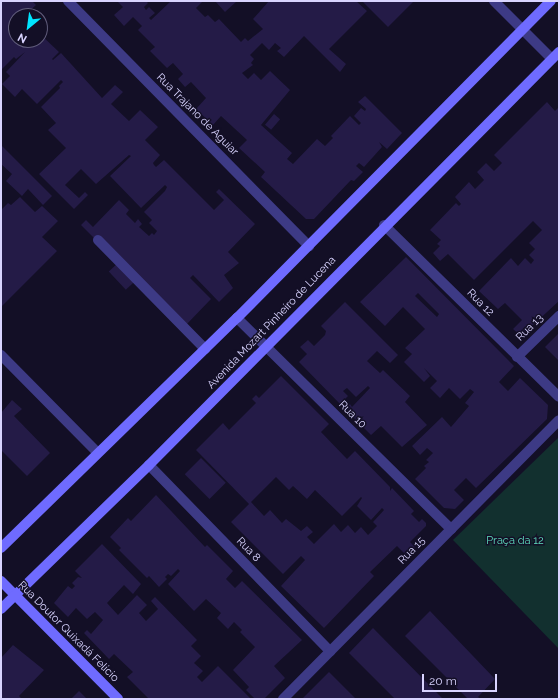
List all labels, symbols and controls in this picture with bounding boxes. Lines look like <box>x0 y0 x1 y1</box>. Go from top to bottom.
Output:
north arrow <box>8 8 48 48</box>
text: N <box>16 30 29 46</box>
street label: Rua Trajano de Aguiar <box>153 71 241 159</box>
street label: Avenida Mozart Pinheiro de Lucena <box>205 254 339 392</box>
street label: Rua 12 <box>464 287 496 319</box>
street label: Rua 13 <box>514 312 546 344</box>
street label: Rua 10 <box>335 398 369 432</box>
street label: Rua 15 <box>396 534 428 568</box>
park label: Praça da 12 <box>486 534 544 548</box>
street label: Rua 8 <box>233 535 263 565</box>
street label: Rua Doutor Quixadá Felício <box>15 579 121 685</box>
scale bar <box>424 666 499 692</box>
text: 20 m <box>429 674 457 688</box>

